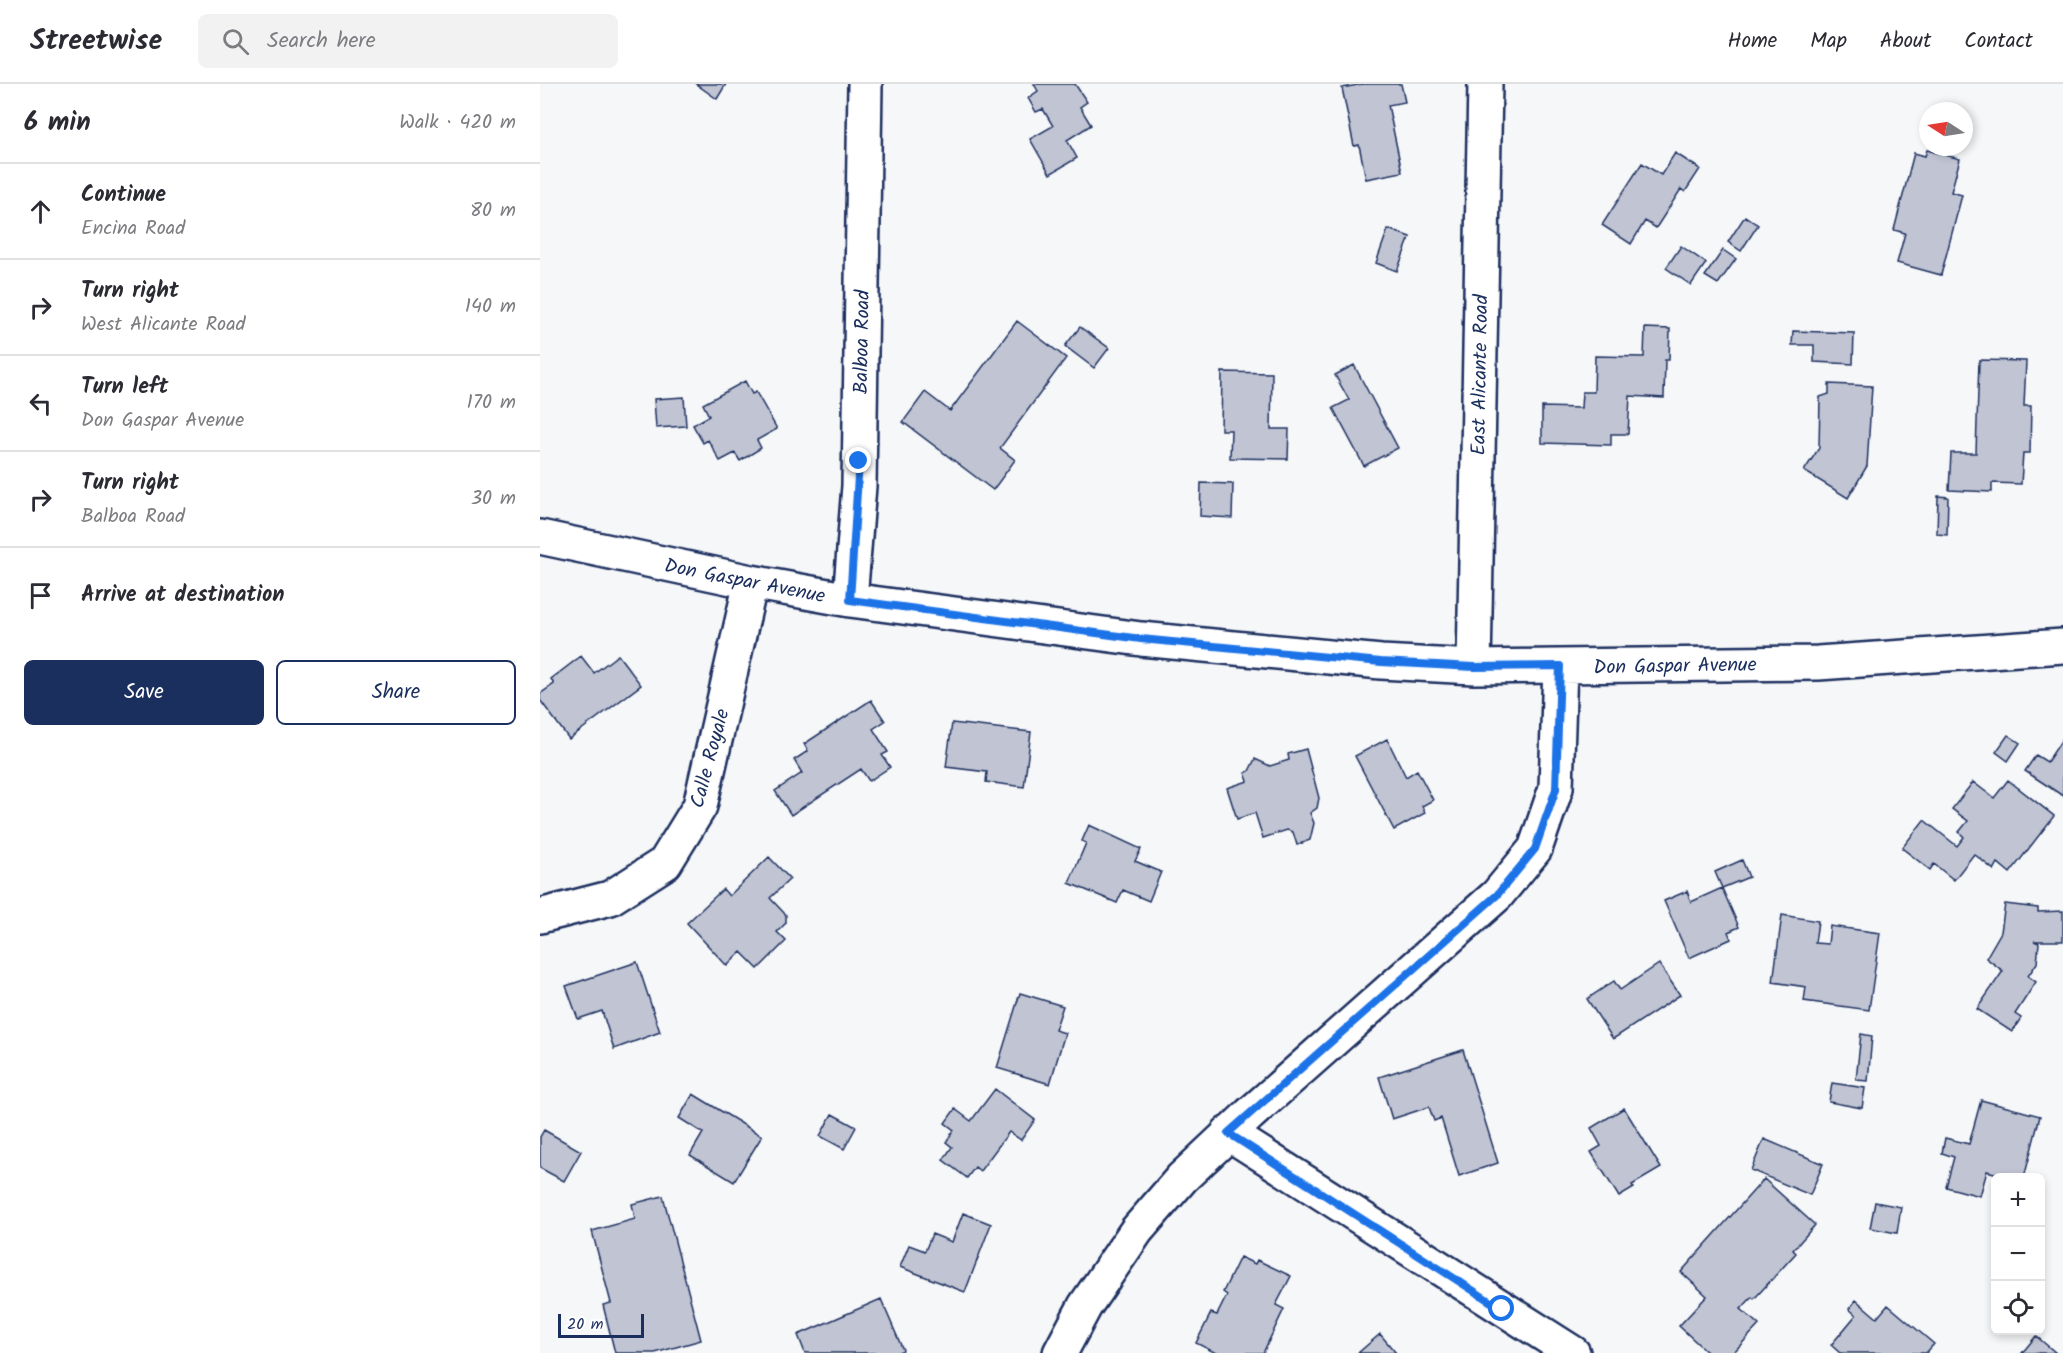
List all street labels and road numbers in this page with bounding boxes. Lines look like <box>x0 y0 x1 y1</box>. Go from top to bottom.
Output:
street label: Balboa Road <box>846 289 880 394</box>
street label: East Alicante Road <box>1464 293 1498 456</box>
street label: Don Gaspar Avenue <box>661 551 828 613</box>
street label: Don Gaspar Avenue <box>1593 650 1757 684</box>
street label: Calle Royale <box>682 705 740 812</box>

